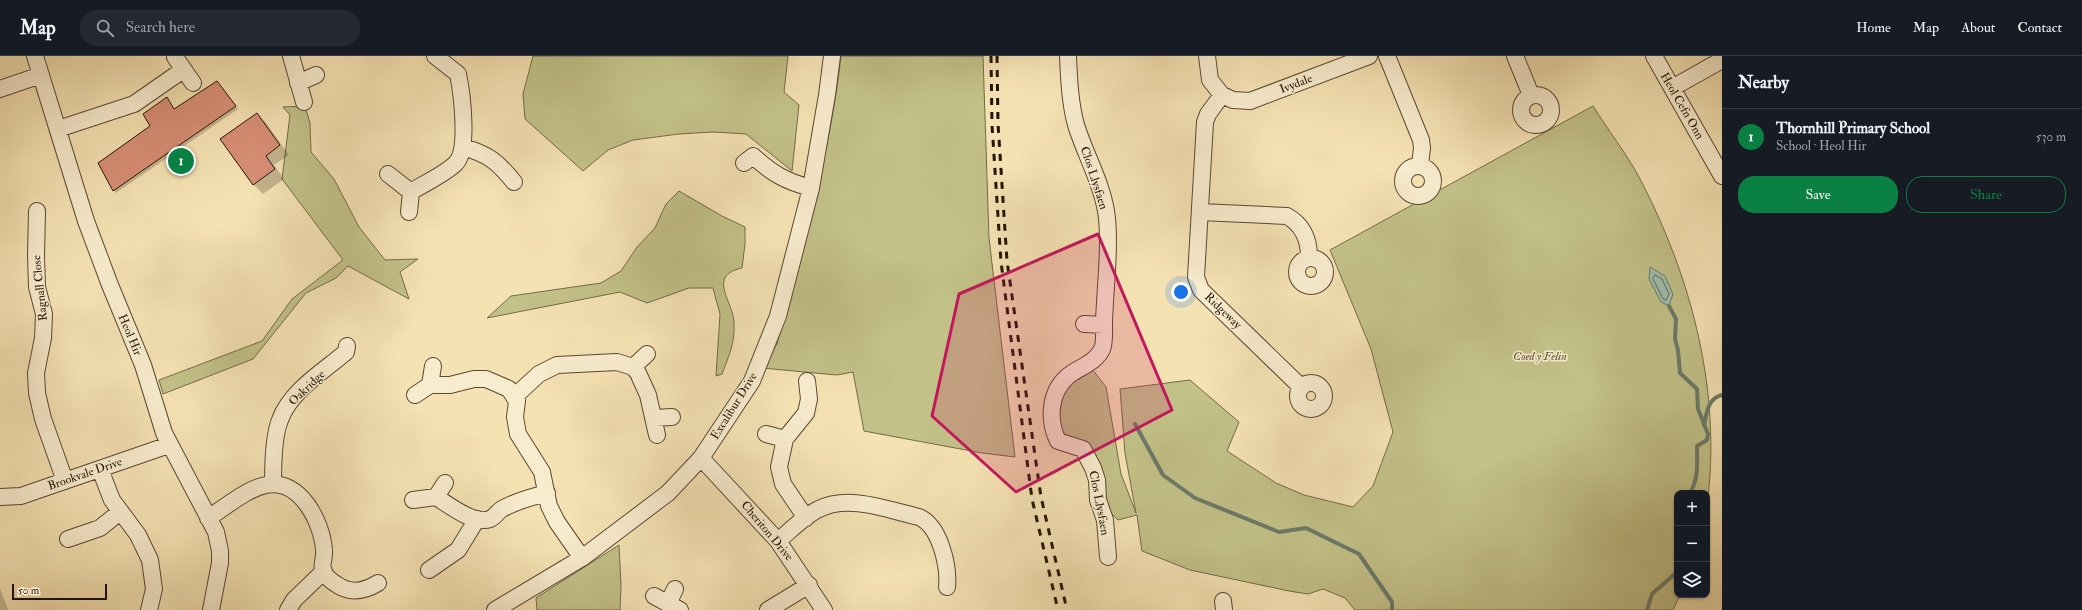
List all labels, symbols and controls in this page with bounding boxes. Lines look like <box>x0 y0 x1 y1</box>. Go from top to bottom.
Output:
search box <box>80 10 360 46</box>
text: Map <box>20 16 56 40</box>
icon: search <box>94 17 116 39</box>
text: Search here <box>126 18 195 37</box>
text: Home <box>1856 19 1891 36</box>
text: Map <box>1913 19 1939 36</box>
text: About <box>1961 19 1995 36</box>
text: Contact <box>2017 19 2062 36</box>
street label: Heol Cefn Onn <box>1657 70 1707 142</box>
street label: Ivydale <box>1277 71 1315 97</box>
text: Nearby <box>1738 72 1789 93</box>
text: Thornhill Primary School <box>1776 119 1930 138</box>
text: 1 <box>1749 129 1753 145</box>
text: 530 m <box>2036 129 2066 145</box>
text: School · Heol Hir <box>1776 138 1866 154</box>
street label: Clos Llysfaen <box>1077 145 1111 211</box>
pin: 1 <box>168 146 194 176</box>
button: Save <box>1738 176 1898 213</box>
button: Share <box>1906 176 2066 213</box>
street label: Ragnall Close <box>29 254 51 322</box>
your location <box>1171 282 1191 302</box>
street label: Ridgeway <box>1201 290 1245 333</box>
street label: Heol Hir <box>115 312 146 358</box>
park label: Coed y Felin <box>1513 349 1567 364</box>
street label: Oakridge <box>286 367 328 409</box>
street label: Excalibur Drive <box>707 370 761 442</box>
street label: Brookvale Drive <box>46 454 124 494</box>
street label: Clos Llysfaen <box>1085 469 1113 537</box>
map controls <box>1674 490 1710 598</box>
button: + <box>1674 490 1710 526</box>
street label: Cheriton Drive <box>738 498 796 564</box>
button: − <box>1674 526 1710 562</box>
button: layers <box>1674 562 1710 598</box>
scale bar <box>12 582 107 601</box>
text: 50 m <box>18 584 39 597</box>

